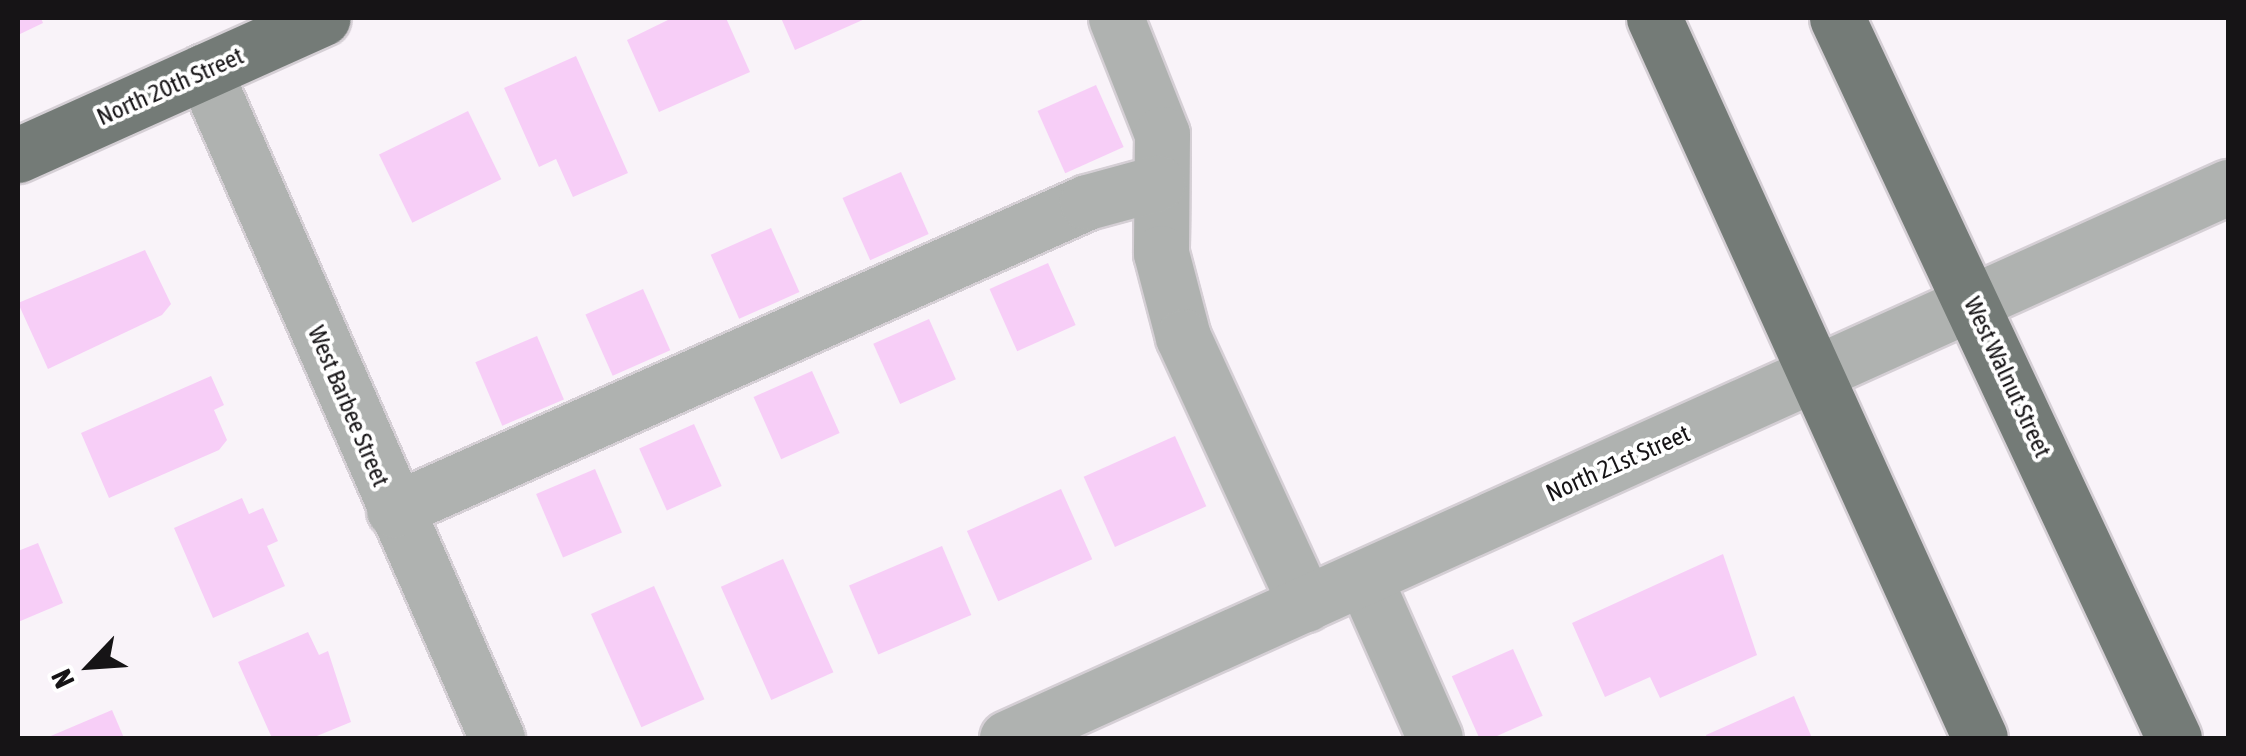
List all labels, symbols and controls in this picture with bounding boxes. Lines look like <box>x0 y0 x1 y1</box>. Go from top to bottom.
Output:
street label: North 20th Street <box>92 40 248 132</box>
street label: West Walnut Street <box>1958 292 2058 462</box>
street label: West Barbee Street <box>302 321 396 491</box>
street label: North 21st Street <box>1541 418 1695 508</box>
north arrow <box>40 616 140 716</box>
text: N <box>45 664 81 693</box>

